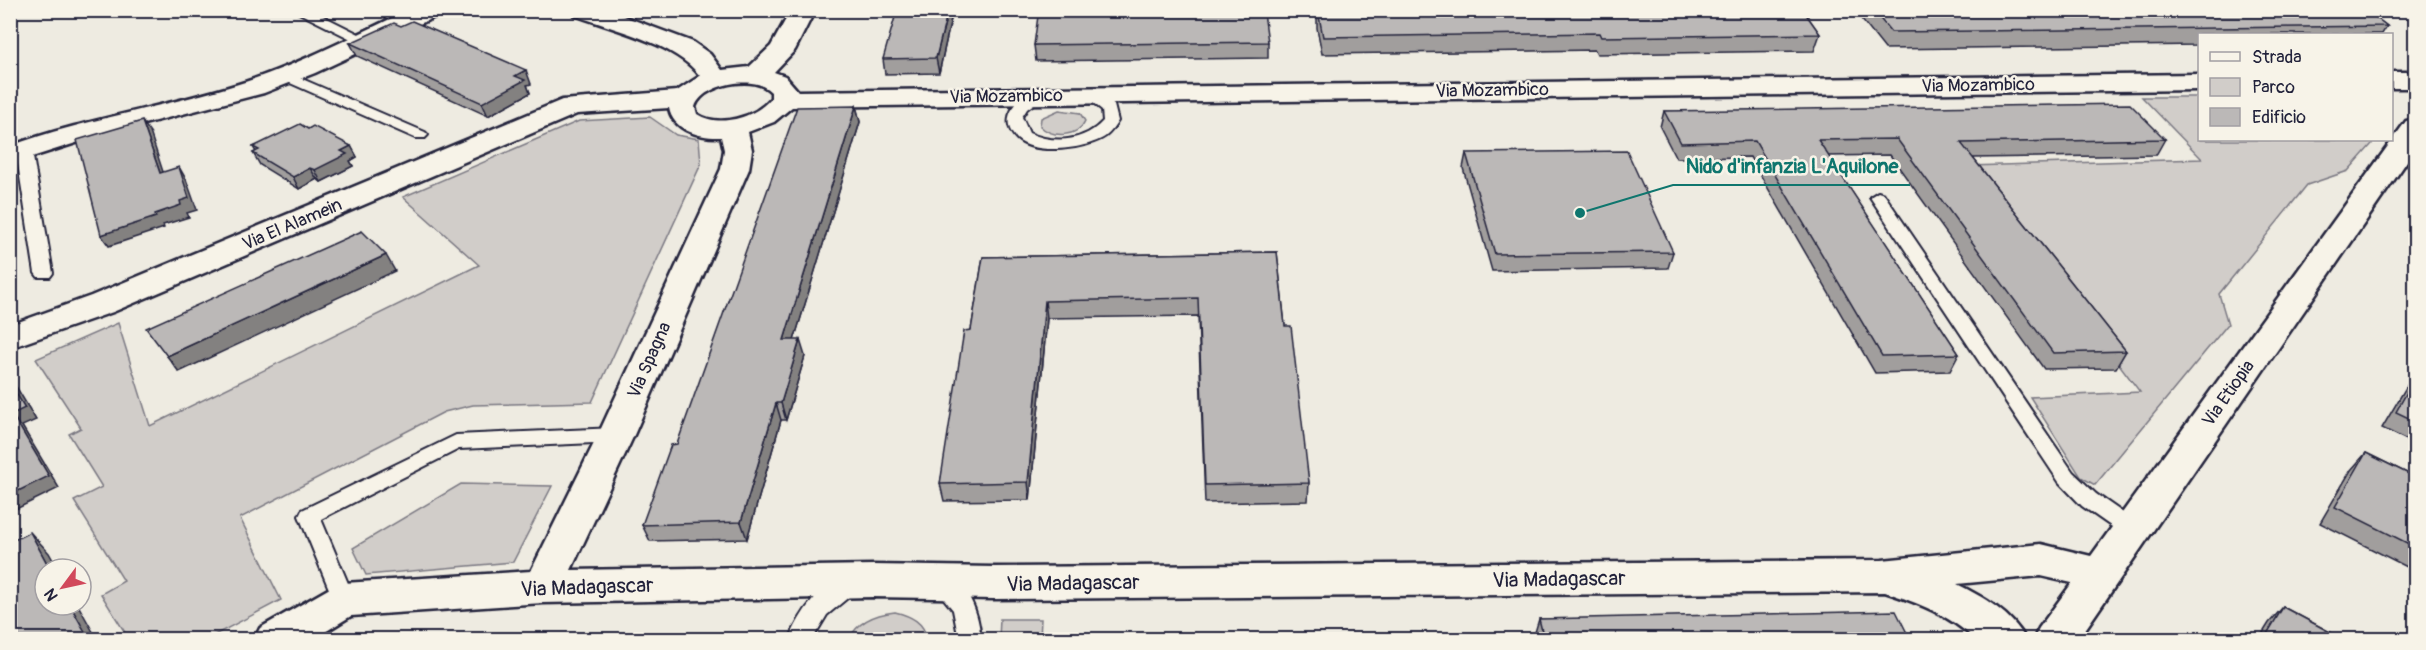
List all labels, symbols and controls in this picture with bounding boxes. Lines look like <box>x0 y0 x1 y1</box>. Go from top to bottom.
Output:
legend <box>2198 33 2393 141</box>
text: Strada <box>2252 46 2302 69</box>
street label: Via Mozambico <box>1921 73 2035 98</box>
text: Parco <box>2252 76 2295 99</box>
street label: Via Mozambico <box>1435 78 1549 103</box>
street label: Via Mozambico <box>949 84 1063 109</box>
text: Edificio <box>2252 106 2306 129</box>
callout: Nido d'infanzia L'Aquilone <box>1673 147 1910 185</box>
text: Nido d'infanzia L'Aquilone <box>1686 154 1899 179</box>
street label: Via El Alamein <box>239 193 346 256</box>
street label: Via Spagna <box>622 318 676 402</box>
street label: Via Etiopia <box>2197 356 2260 431</box>
north arrow <box>33 557 93 617</box>
street label: Via Madagascar <box>1492 565 1626 594</box>
street label: Via Madagascar <box>1006 569 1140 598</box>
street label: Via Madagascar <box>520 572 655 603</box>
text: N <box>40 584 63 605</box>

